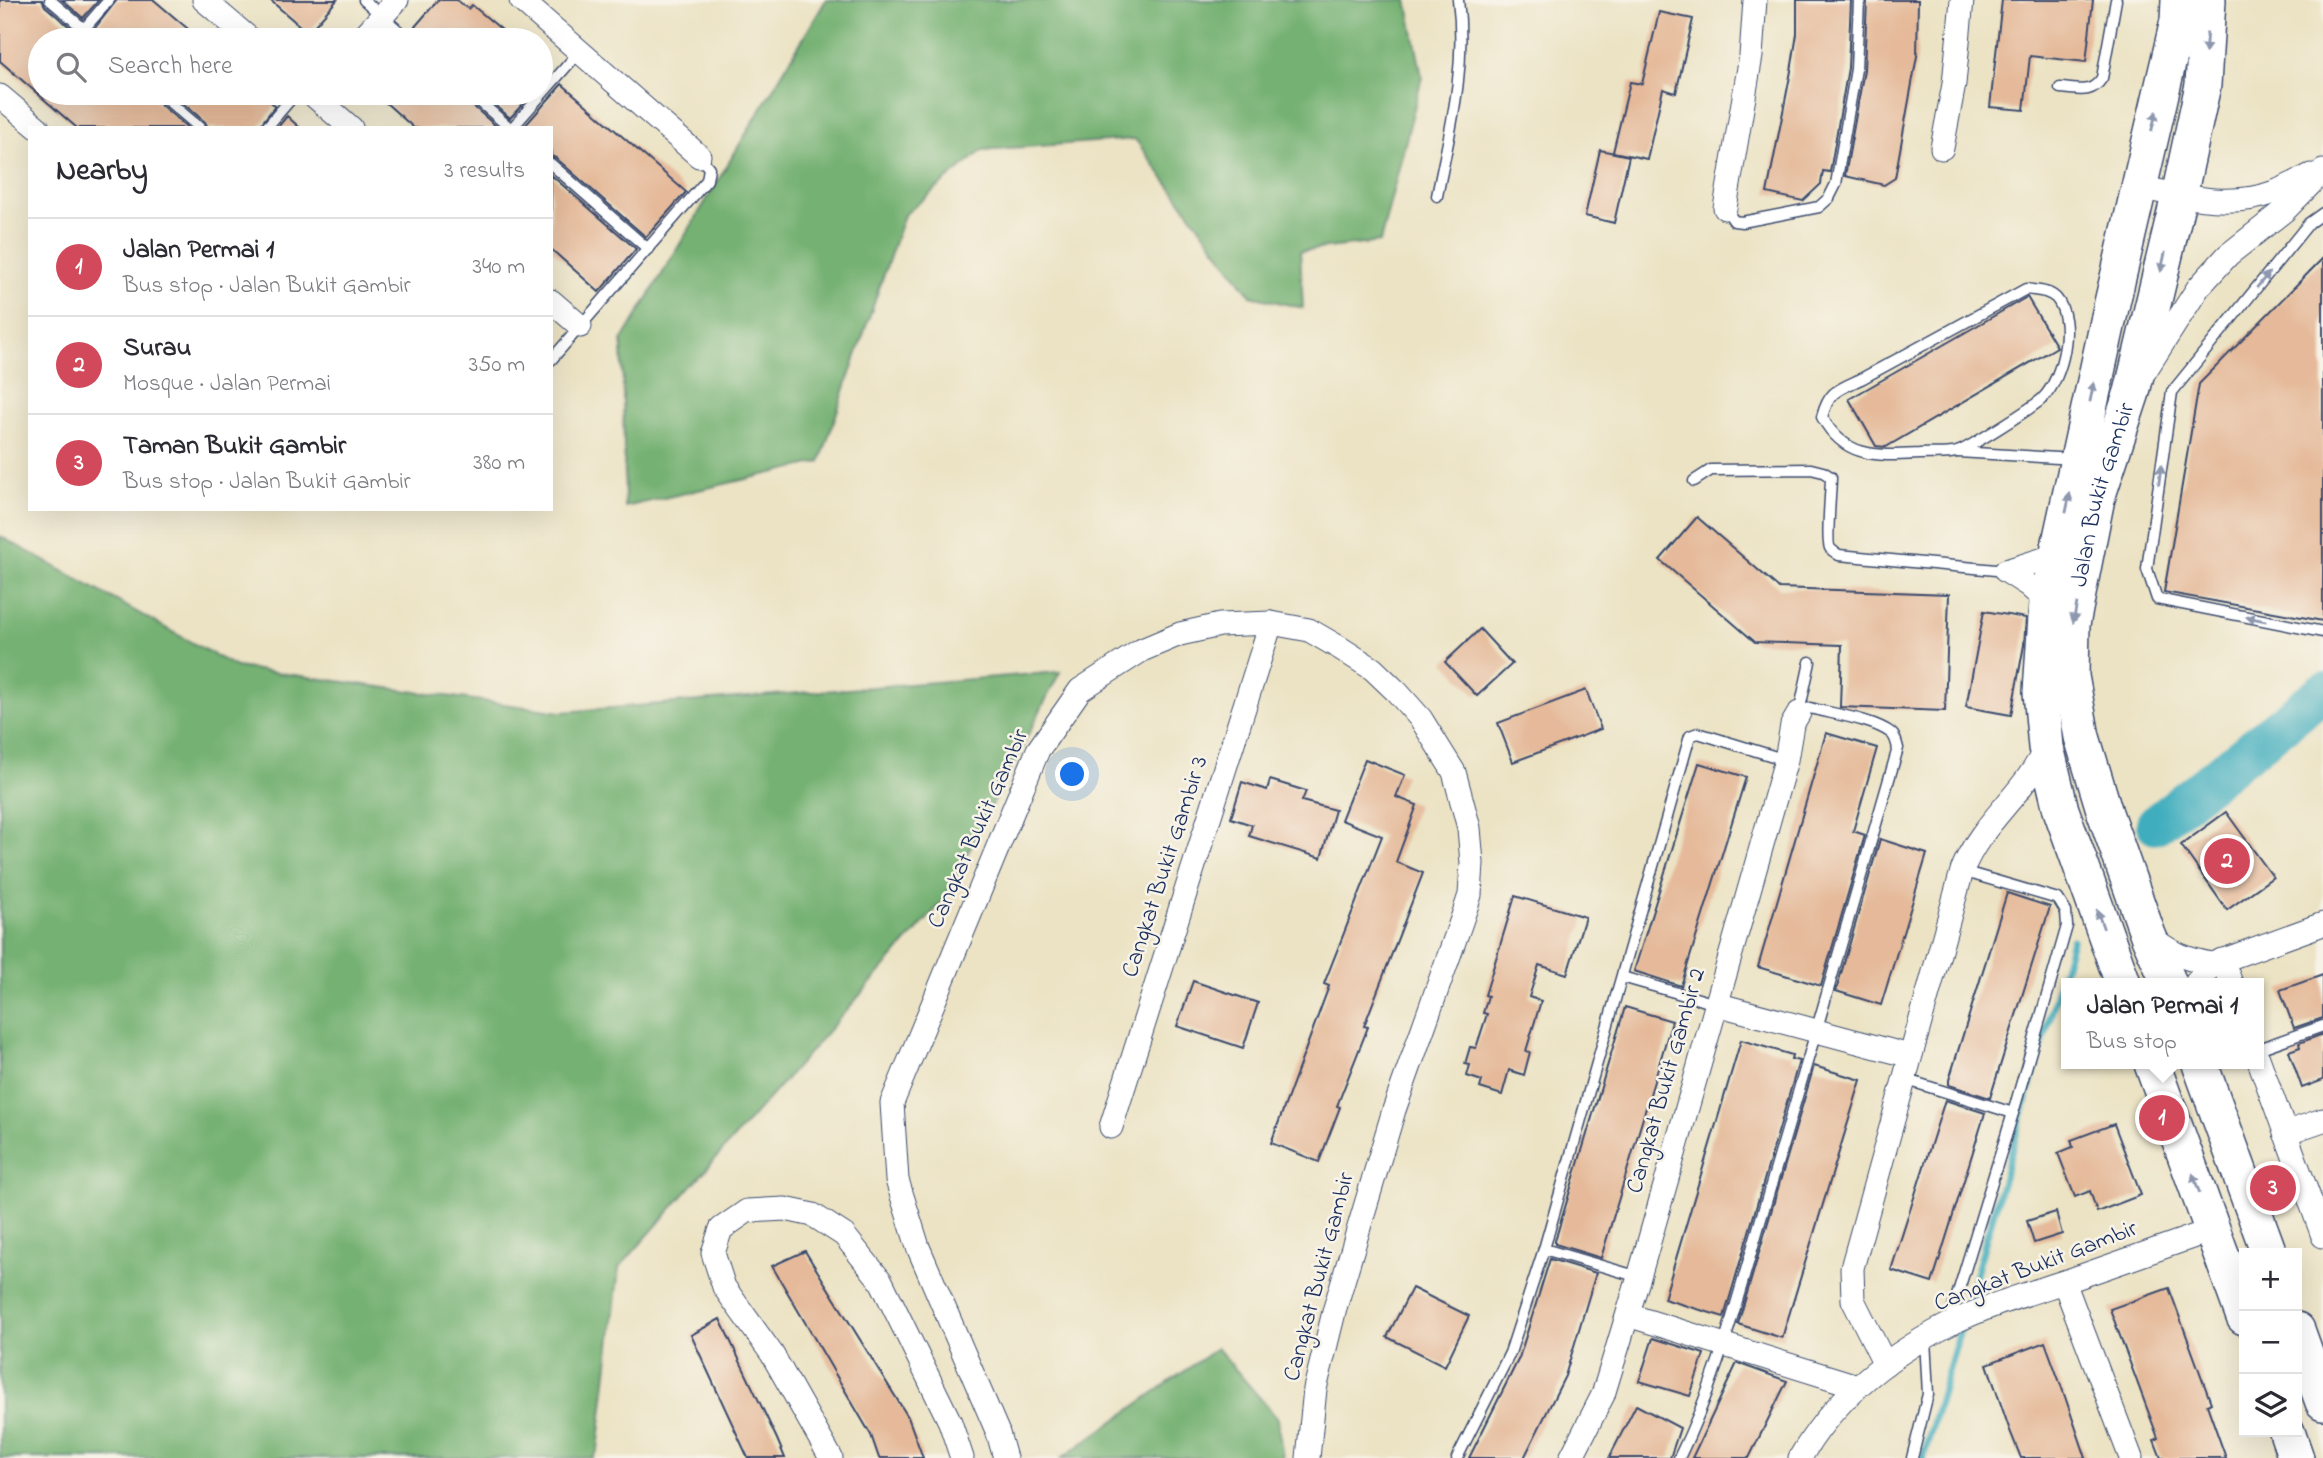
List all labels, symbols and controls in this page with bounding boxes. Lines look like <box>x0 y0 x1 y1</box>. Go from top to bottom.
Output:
search box <box>28 28 553 105</box>
one-way arrow <box>2200 32 2211 54</box>
icon: search <box>52 48 90 86</box>
text: Search here <box>108 48 233 86</box>
one-way arrow <box>2149 110 2160 132</box>
text: Nearby <box>56 150 148 194</box>
text: 3 results <box>444 155 525 188</box>
text: Jalan Permai 1 <box>123 232 274 270</box>
text: 1 <box>75 251 83 284</box>
text: 340 m <box>472 251 525 284</box>
one-way arrow <box>2157 251 2168 273</box>
text: Bus stop · Jalan Bukit Gambir <box>123 270 411 303</box>
one-way arrow <box>2255 272 2270 289</box>
text: Surau <box>123 330 191 368</box>
text: 2 <box>73 349 85 382</box>
text: 350 m <box>469 349 525 382</box>
text: Mosque · Jalan Permai <box>123 368 331 401</box>
one-way arrow <box>2087 381 2098 403</box>
street label: Jalan Bukit Gambir <box>2062 398 2145 590</box>
text: Taman Bukit Gambir <box>123 428 346 466</box>
text: 3 <box>74 447 84 480</box>
text: 380 m <box>473 447 525 480</box>
one-way arrow <box>2155 464 2166 486</box>
text: Bus stop · Jalan Bukit Gambir <box>123 466 411 499</box>
one-way arrow <box>2063 492 2074 514</box>
one-way arrow <box>2069 602 2080 624</box>
one-way arrow <box>2245 613 2267 624</box>
street label: Cangkat Bukit Gambir <box>919 723 1039 934</box>
street label: Cangkat Bukit Gambir 3 <box>1114 752 1218 982</box>
your location <box>1055 757 1089 791</box>
pin: 2 <box>2204 835 2250 887</box>
one-way arrow <box>2094 909 2105 930</box>
street label: Cangkat Bukit Gambir 2 <box>1618 964 1716 1198</box>
popup <box>2061 978 2264 1069</box>
text: Jalan Permai 1 <box>2087 988 2238 1026</box>
text: Bus stop <box>2087 1026 2177 1059</box>
pin: 1 <box>2139 1092 2185 1144</box>
pin: 3 <box>2250 1162 2296 1214</box>
street label: Cangkat Bukit Gambir <box>1275 1168 1365 1385</box>
one-way arrow <box>2190 1173 2201 1194</box>
street label: Cangkat Bukit Gambir <box>1929 1212 2143 1322</box>
map controls <box>2239 1248 2302 1437</box>
button: + <box>2239 1248 2302 1311</box>
button: − <box>2239 1311 2302 1374</box>
button: layers <box>2239 1374 2302 1437</box>

